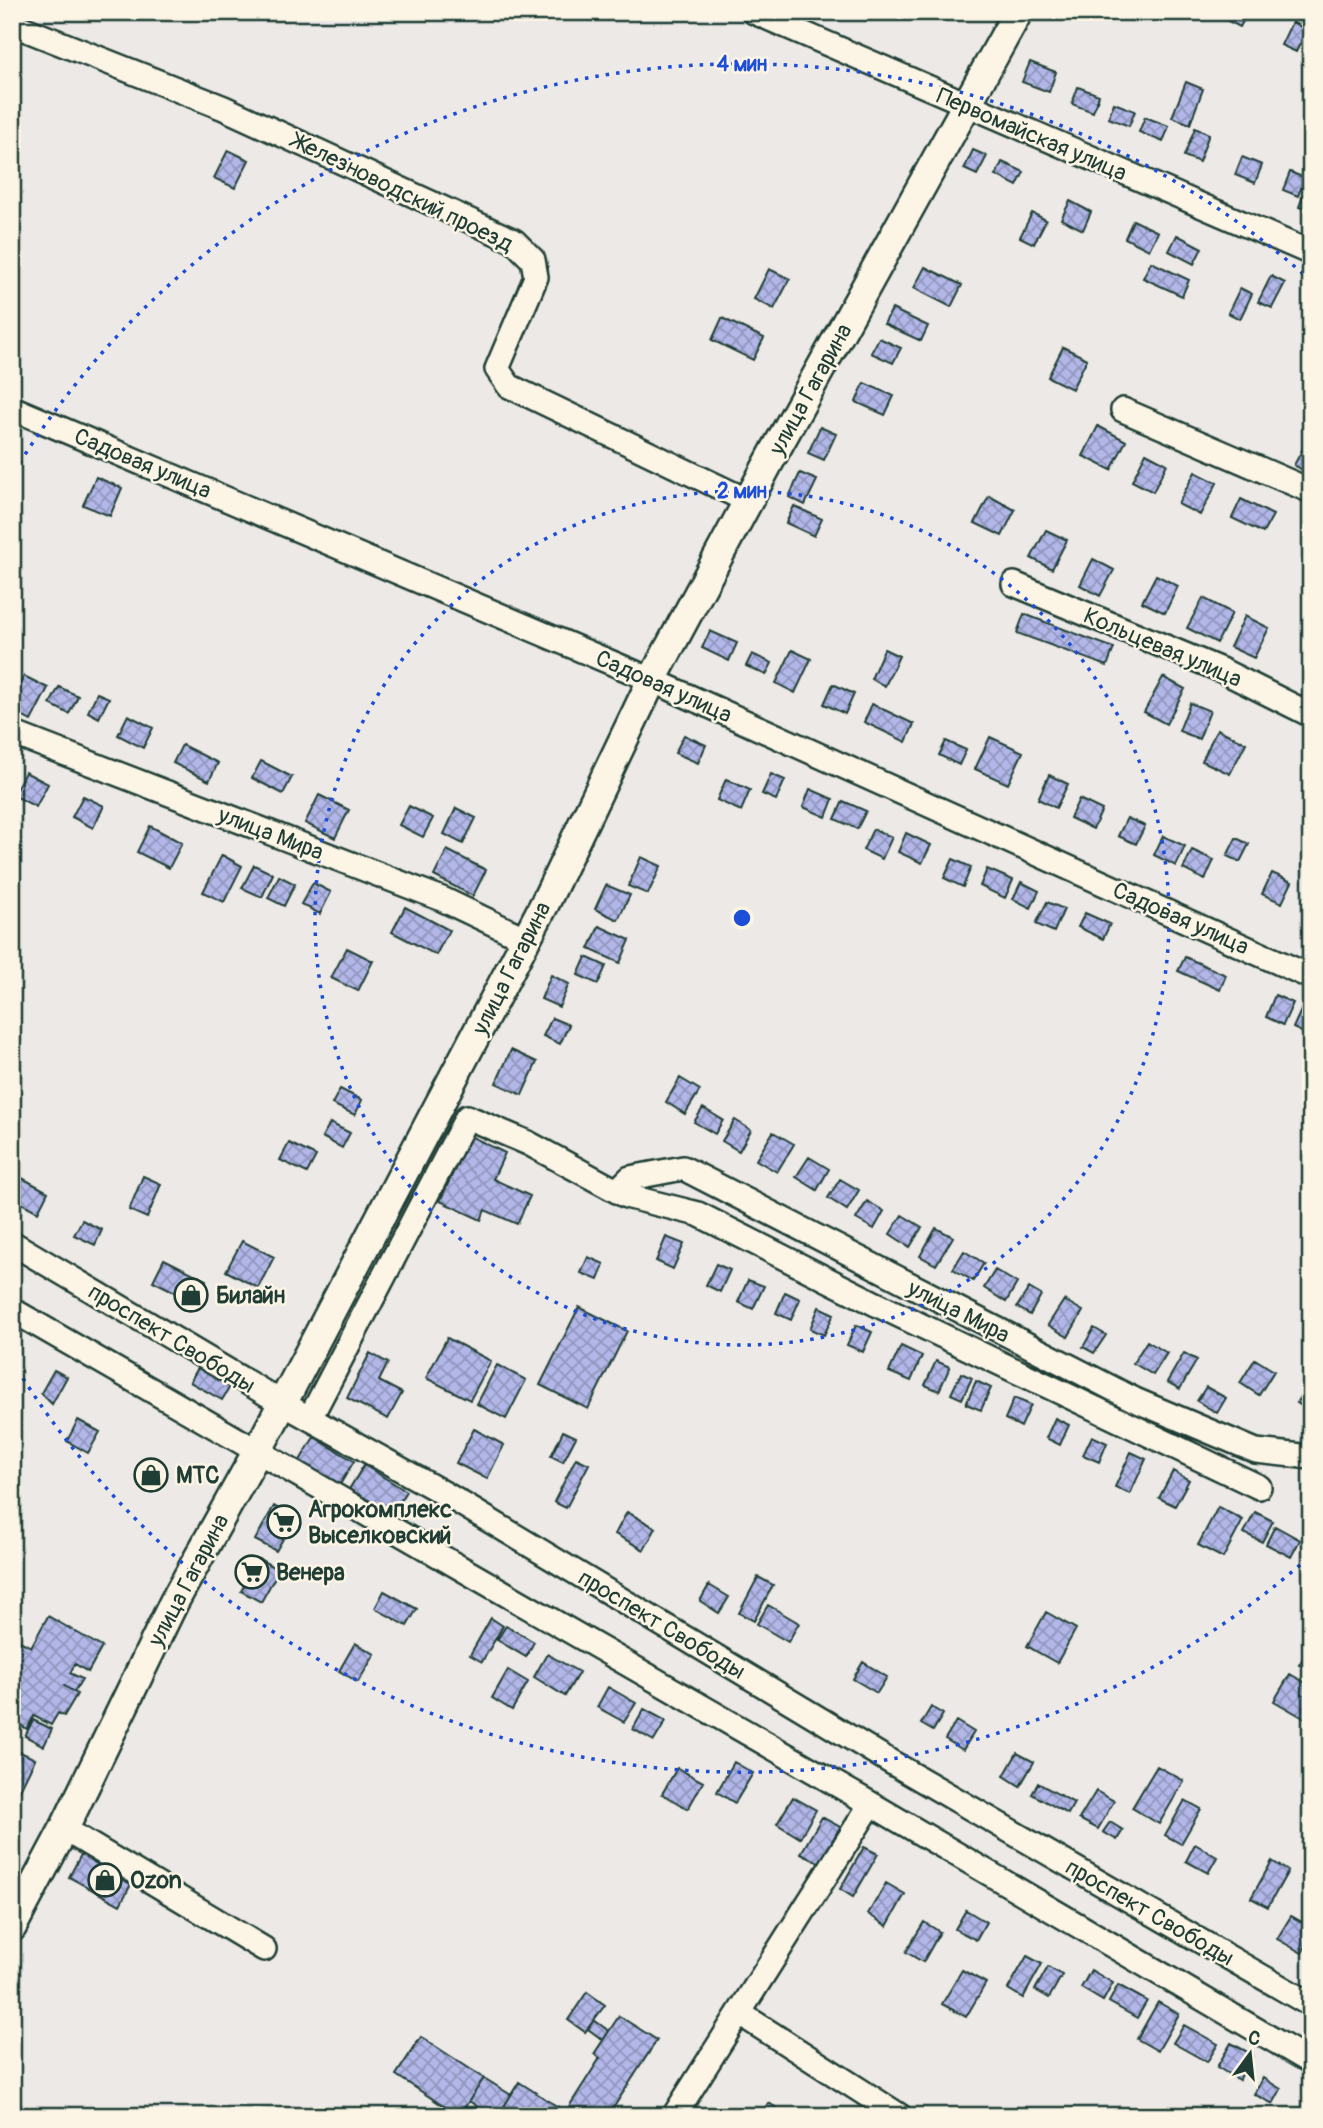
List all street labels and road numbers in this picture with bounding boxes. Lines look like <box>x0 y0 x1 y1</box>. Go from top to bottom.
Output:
street label: Первомайская улица <box>932 81 1131 188</box>
street label: Железноводский проезд <box>285 125 518 259</box>
street label: улица Гагарина <box>762 318 858 461</box>
street label: Садовая улица <box>70 422 216 505</box>
street label: Кольцевая улица <box>1079 601 1246 694</box>
street label: Садовая улица <box>591 643 736 729</box>
street label: улица Мира <box>213 800 328 867</box>
street label: Садовая улица <box>1108 875 1253 961</box>
street label: улица Гагарина <box>465 897 557 1041</box>
street label: улица Мира <box>902 1273 1015 1349</box>
street label: проспект Свободы <box>83 1277 261 1400</box>
street label: улица Гагарина <box>141 1509 235 1652</box>
street label: проспект Свободы <box>573 1563 751 1686</box>
street label: проспект Свободы <box>1060 1852 1239 1972</box>

